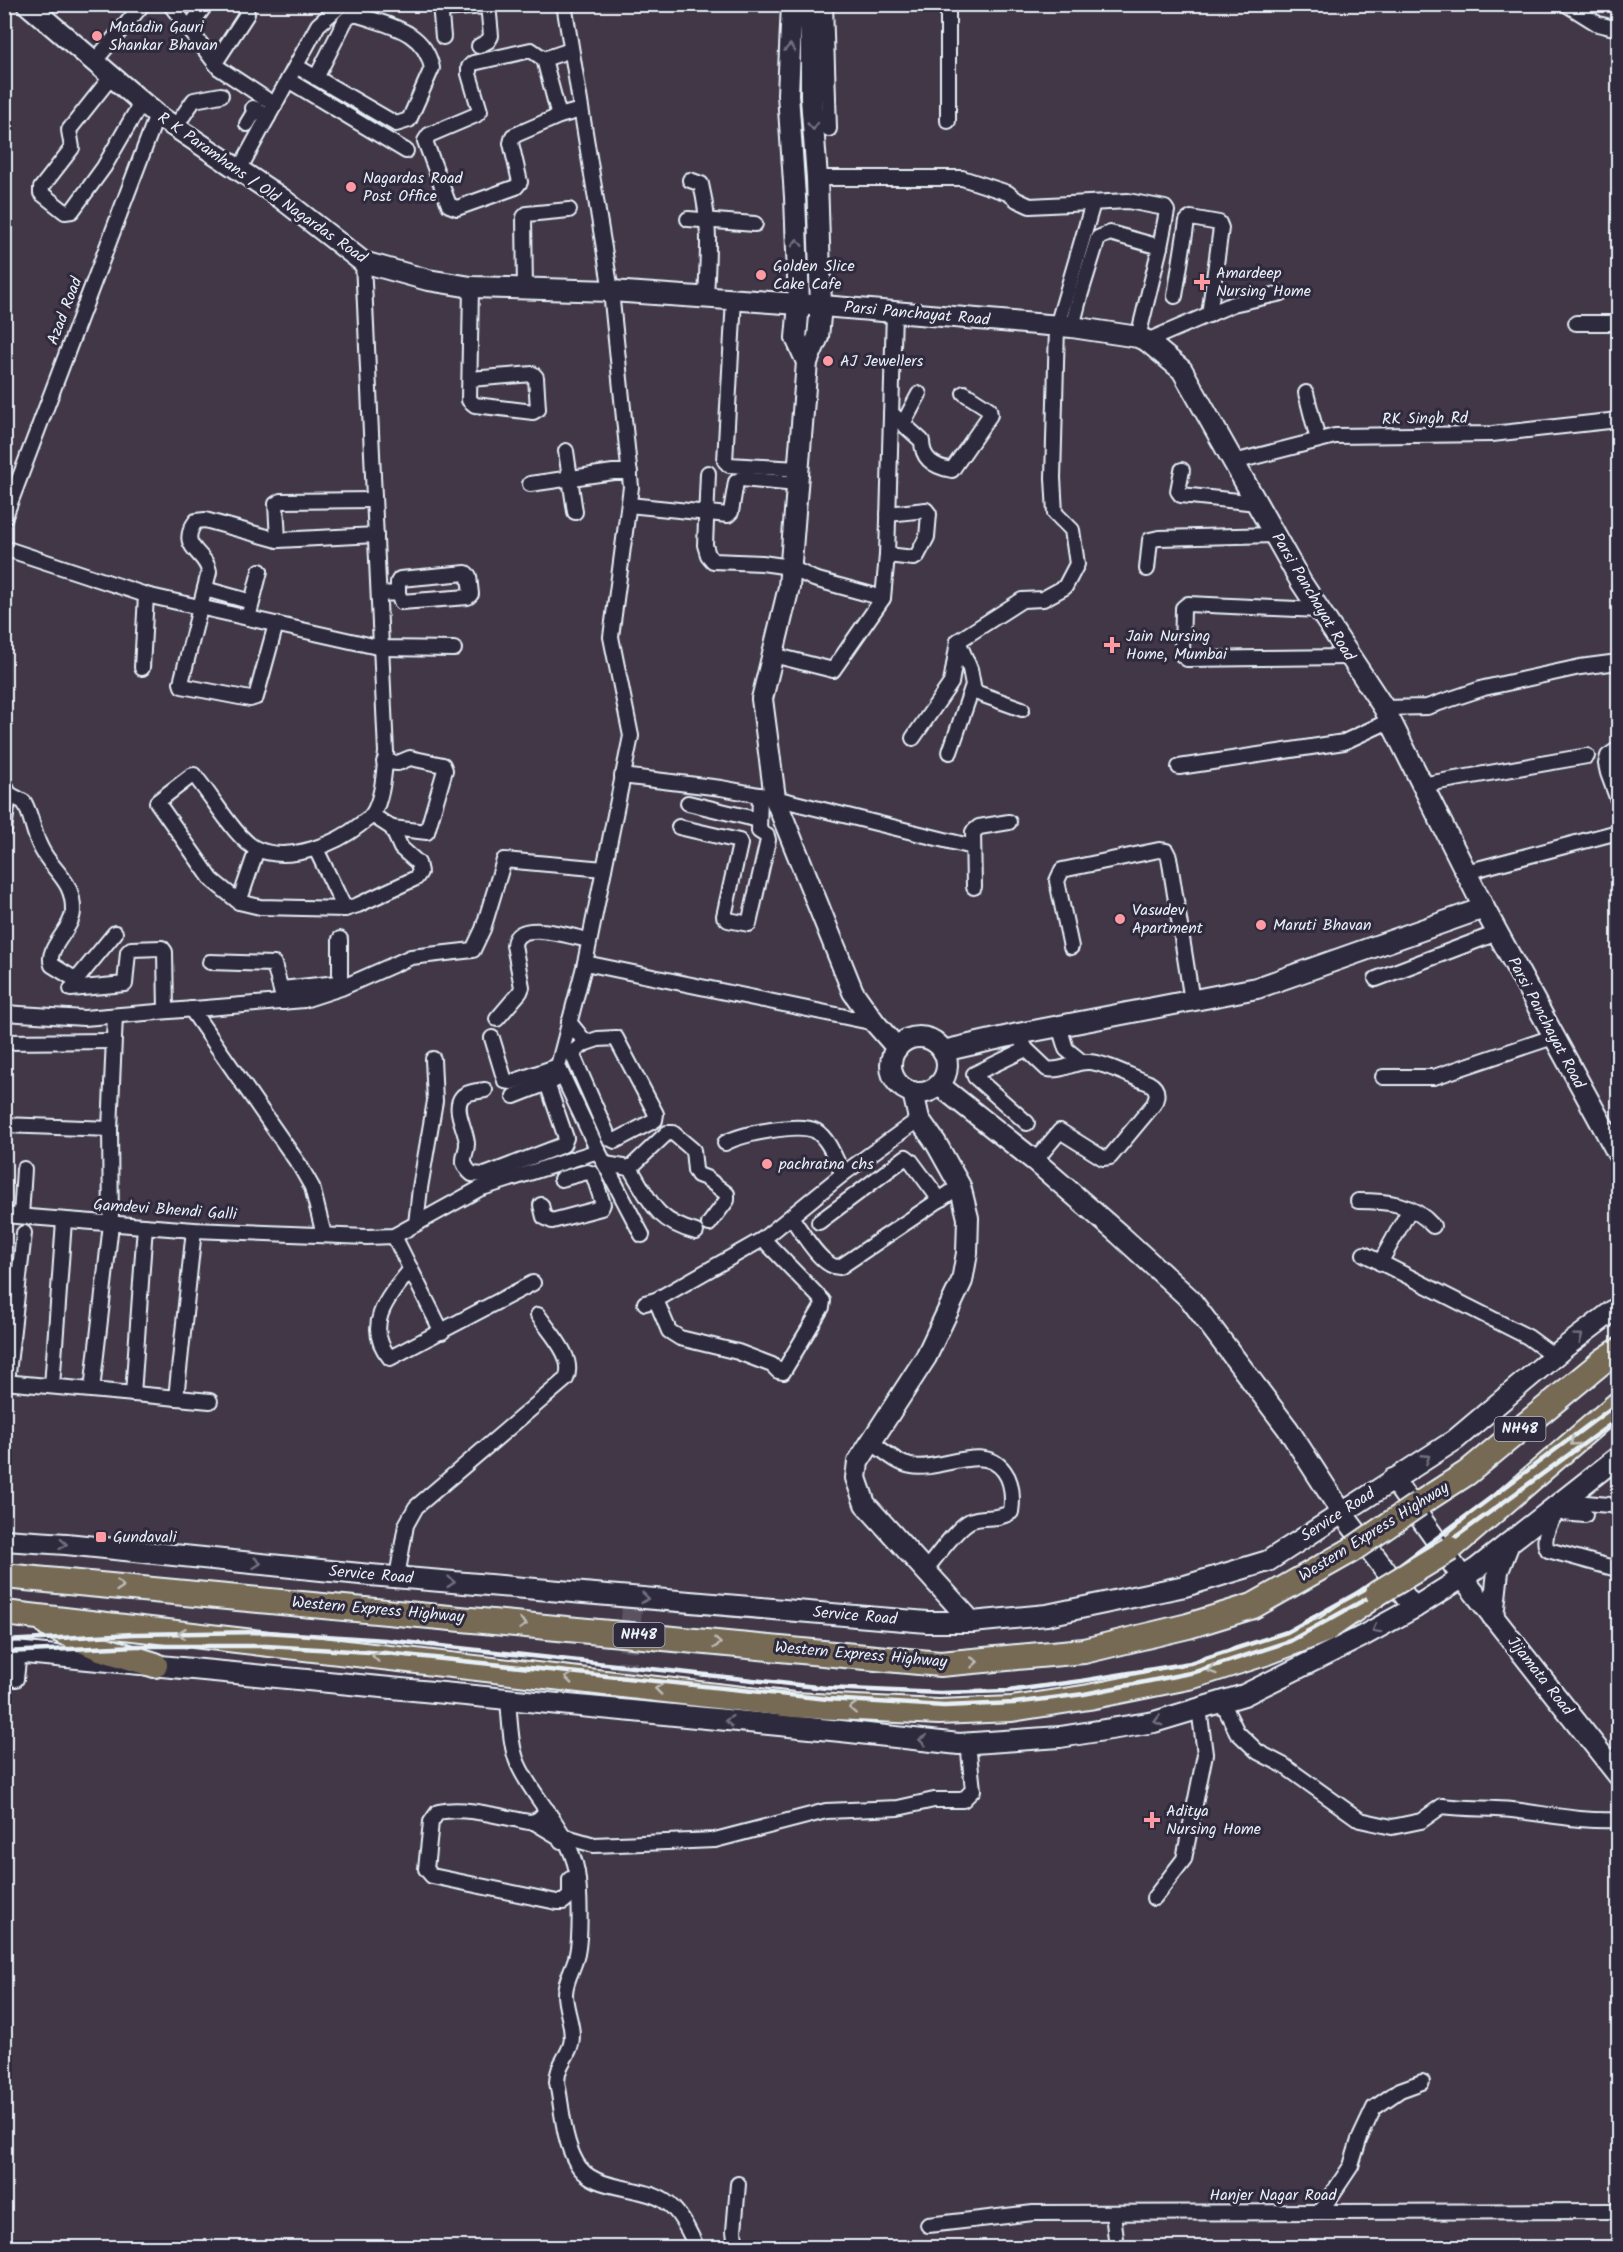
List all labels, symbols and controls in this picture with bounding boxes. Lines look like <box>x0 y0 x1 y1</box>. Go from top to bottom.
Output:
place label: Matadin Gauri Shankar Bhavan <box>109 15 218 58</box>
marker: Matadin Gauri Shankar Bhavan <box>90 29 104 43</box>
one-way arrow <box>784 44 797 53</box>
street label: R K Paramhans / Old Nagardas Road <box>152 106 373 271</box>
one-way arrow <box>807 121 820 130</box>
place label: Nagardas Road Post Office <box>363 166 464 209</box>
marker: Nagardas Road Post Office <box>344 180 358 194</box>
one-way arrow <box>791 239 804 248</box>
place label: Golden Slice Cake Cafe <box>773 254 855 297</box>
place label: Amardeep Nursing Home <box>1216 261 1311 304</box>
marker: Golden Slice Cake Cafe <box>754 268 768 282</box>
street label: Azad Road <box>41 273 90 349</box>
marker: Amardeep Nursing Home <box>1193 273 1211 291</box>
street label: Parsi Panchayat Road <box>843 295 992 333</box>
place label: AJ Jewellers <box>840 349 924 374</box>
marker: AJ Jewellers <box>821 354 835 368</box>
street label: RK Singh Rd <box>1382 406 1469 432</box>
street label: Parsi Panchayat Road <box>1265 528 1362 667</box>
place label: Jain Nursing Home, Mumbai <box>1126 624 1228 667</box>
marker: Jain Nursing Home, Mumbai <box>1103 636 1121 654</box>
place label: Vasudev Apartment <box>1132 898 1204 941</box>
marker: Vasudev Apartment <box>1113 912 1127 926</box>
place label: Maruti Bhavan <box>1273 913 1372 938</box>
marker: Maruti Bhavan <box>1254 918 1268 932</box>
street label: Parsi Panchayat Road <box>1501 953 1592 1094</box>
place label: pachratna chs <box>778 1152 874 1177</box>
marker: pachratna chs <box>760 1157 774 1171</box>
street label: Gamdevi Bhendi Galli <box>92 1193 239 1228</box>
one-way arrow <box>1572 1333 1583 1344</box>
road number: NH48 <box>1494 1417 1546 1441</box>
one-way arrow <box>1570 1435 1581 1446</box>
one-way arrow <box>1419 1454 1430 1465</box>
street label: Western Express Highway <box>1294 1475 1454 1588</box>
street label: Service Road <box>1296 1481 1381 1548</box>
place label: Gundavali <box>113 1525 178 1550</box>
marker: Gundavali <box>94 1530 108 1544</box>
one-way arrow <box>58 1537 67 1550</box>
one-way arrow <box>252 1557 261 1569</box>
street label: Service Road <box>328 1559 415 1591</box>
one-way arrow <box>446 1575 456 1588</box>
one-way arrow <box>115 1579 125 1592</box>
street label: Western Express Highway <box>291 1590 466 1630</box>
one-way arrow <box>641 1592 650 1605</box>
street label: Service Road <box>812 1600 899 1632</box>
one-way arrow <box>519 1617 528 1630</box>
one-way arrow <box>1372 1622 1382 1633</box>
road number: NH48 <box>614 1623 664 1647</box>
one-way arrow <box>177 1627 186 1639</box>
street label: Jijamata Road <box>1501 1631 1580 1722</box>
street label: Western Express Highway <box>774 1635 949 1675</box>
one-way arrow <box>713 1636 722 1649</box>
one-way arrow <box>371 1650 380 1662</box>
one-way arrow <box>970 1656 979 1669</box>
one-way arrow <box>1207 1663 1218 1675</box>
one-way arrow <box>565 1673 574 1685</box>
one-way arrow <box>655 1683 664 1696</box>
one-way arrow <box>849 1701 858 1714</box>
one-way arrow <box>1153 1713 1163 1726</box>
one-way arrow <box>725 1714 734 1727</box>
one-way arrow <box>919 1734 928 1747</box>
place label: Aditya Nursing Home <box>1166 1799 1261 1842</box>
marker: Aditya Nursing Home <box>1143 1811 1161 1829</box>
street label: Hanjer Nagar Road <box>1210 2183 1337 2208</box>

